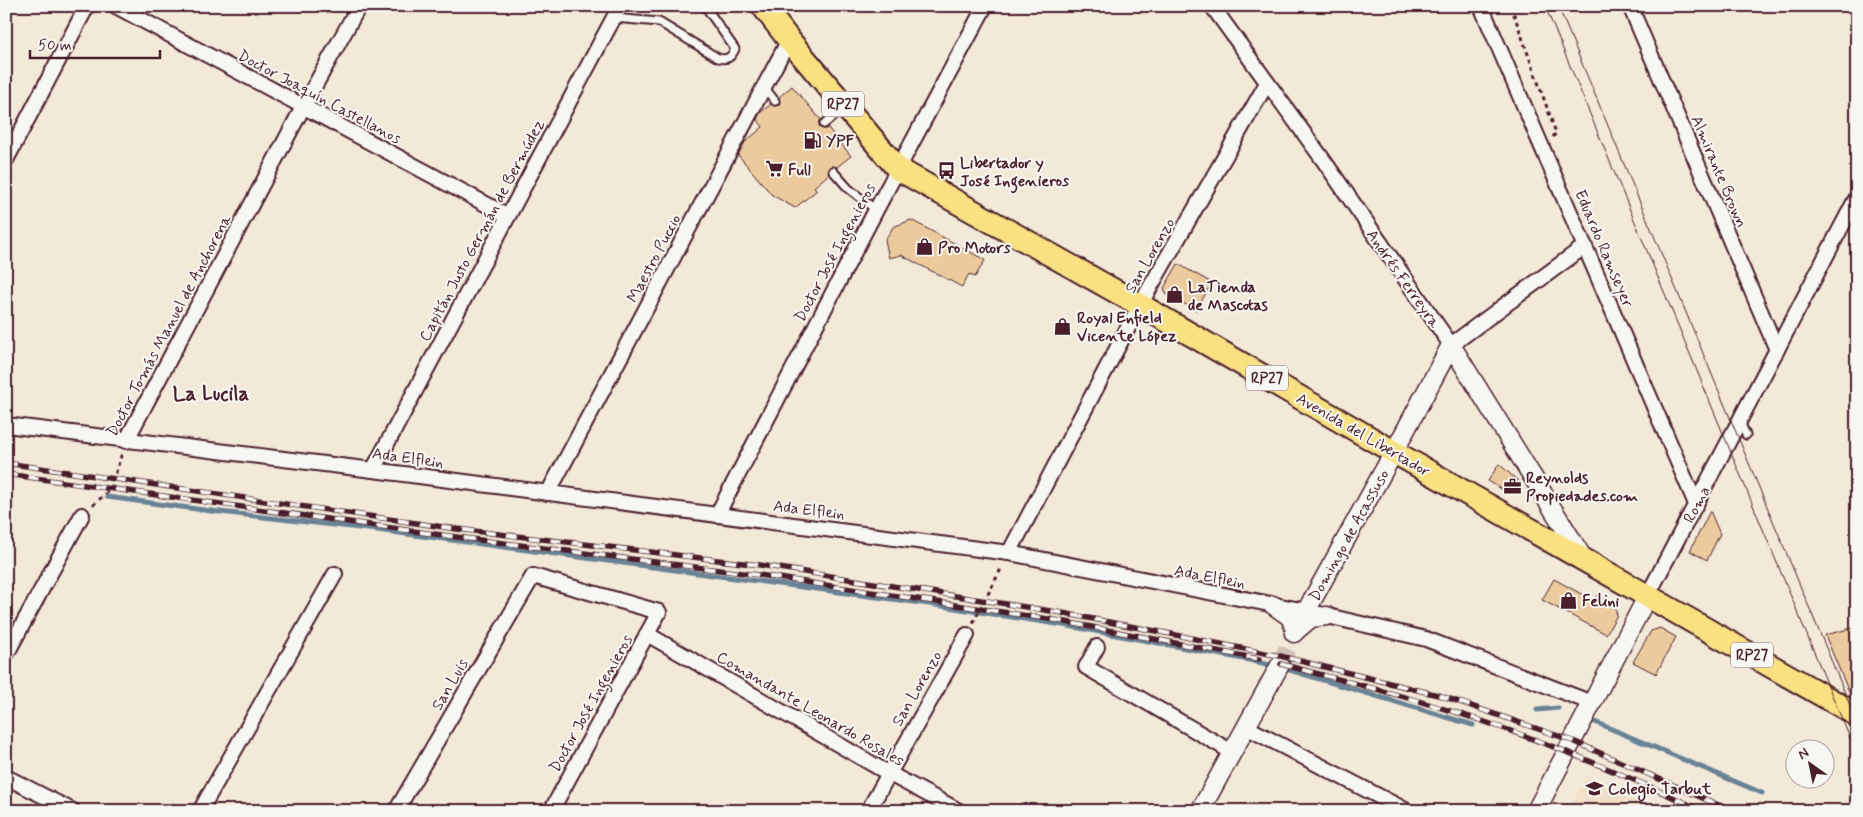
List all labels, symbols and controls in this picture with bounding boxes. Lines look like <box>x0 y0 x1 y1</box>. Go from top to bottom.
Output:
scale bar <box>30 28 160 60</box>
text: 50 m <box>38 36 72 56</box>
street label: Doctor Joaquín Castellanos <box>234 45 405 149</box>
road number: RP27 <box>822 92 864 116</box>
street label: Almirante Brown <box>1686 112 1752 231</box>
street label: Capitán Justo Germán de Bermúdez <box>415 116 550 345</box>
fuel station icon: YPF <box>802 130 822 150</box>
place label: YPF <box>826 131 855 152</box>
place label: Libertador y José Ingenieros <box>960 153 1070 194</box>
supermarket icon: Full <box>764 159 784 179</box>
place label: Full <box>788 160 811 181</box>
bus stop icon: Libertador y José Ingenieros <box>936 161 956 181</box>
street label: Doctor José Ingenieros <box>790 180 882 326</box>
street label: Eduardo Ramseyer <box>1569 187 1638 311</box>
street label: Doctor Tomás Manuel de Anchorena <box>102 211 237 440</box>
street label: Maestro Puccio <box>622 211 686 306</box>
street label: San Lorenzo <box>1120 214 1180 297</box>
street label: Andrés Ferreyra <box>1361 225 1445 333</box>
shop icon: Pro Motors <box>914 237 934 257</box>
place label: Pro Motors <box>938 238 1012 259</box>
place label: LaTienda de Mascotas <box>1188 277 1269 316</box>
shop icon: LaTienda de Mascotas <box>1164 285 1184 305</box>
place label: Royal Enfield Vicente López <box>1077 308 1177 347</box>
shop icon: Royal Enfield Vicente López <box>1053 316 1073 336</box>
road number: RP27 <box>1246 366 1288 390</box>
district label: La Lucila <box>173 380 250 408</box>
street label: Avenida del Libertador <box>1292 388 1434 482</box>
street label: Ada Elflein <box>371 443 445 474</box>
street label: Domingo de Acassuso <box>1304 466 1394 605</box>
place label: Reynolds Propiedades.com <box>1526 468 1638 507</box>
office icon: Reynolds Propiedades.com <box>1502 476 1522 496</box>
street label: Roma <box>1679 482 1716 527</box>
street label: Ada Elflein <box>772 496 846 525</box>
street label: Ada Elflein <box>1172 560 1247 595</box>
shop icon: Felini <box>1558 590 1578 610</box>
place label: Felini <box>1582 591 1620 612</box>
street label: Doctor José Ingenieros <box>545 631 639 777</box>
road number: RP27 <box>1731 642 1773 668</box>
street label: Comandante Leonardo Rosales <box>713 647 908 772</box>
street label: San Lorenzo <box>887 647 947 730</box>
street label: San Luis <box>427 655 474 715</box>
north arrow <box>1786 740 1836 790</box>
text: N <box>1795 744 1812 764</box>
school or university icon: Colegio Tarbut <box>1584 778 1604 798</box>
place label: Colegio Tarbut <box>1608 779 1712 802</box>

